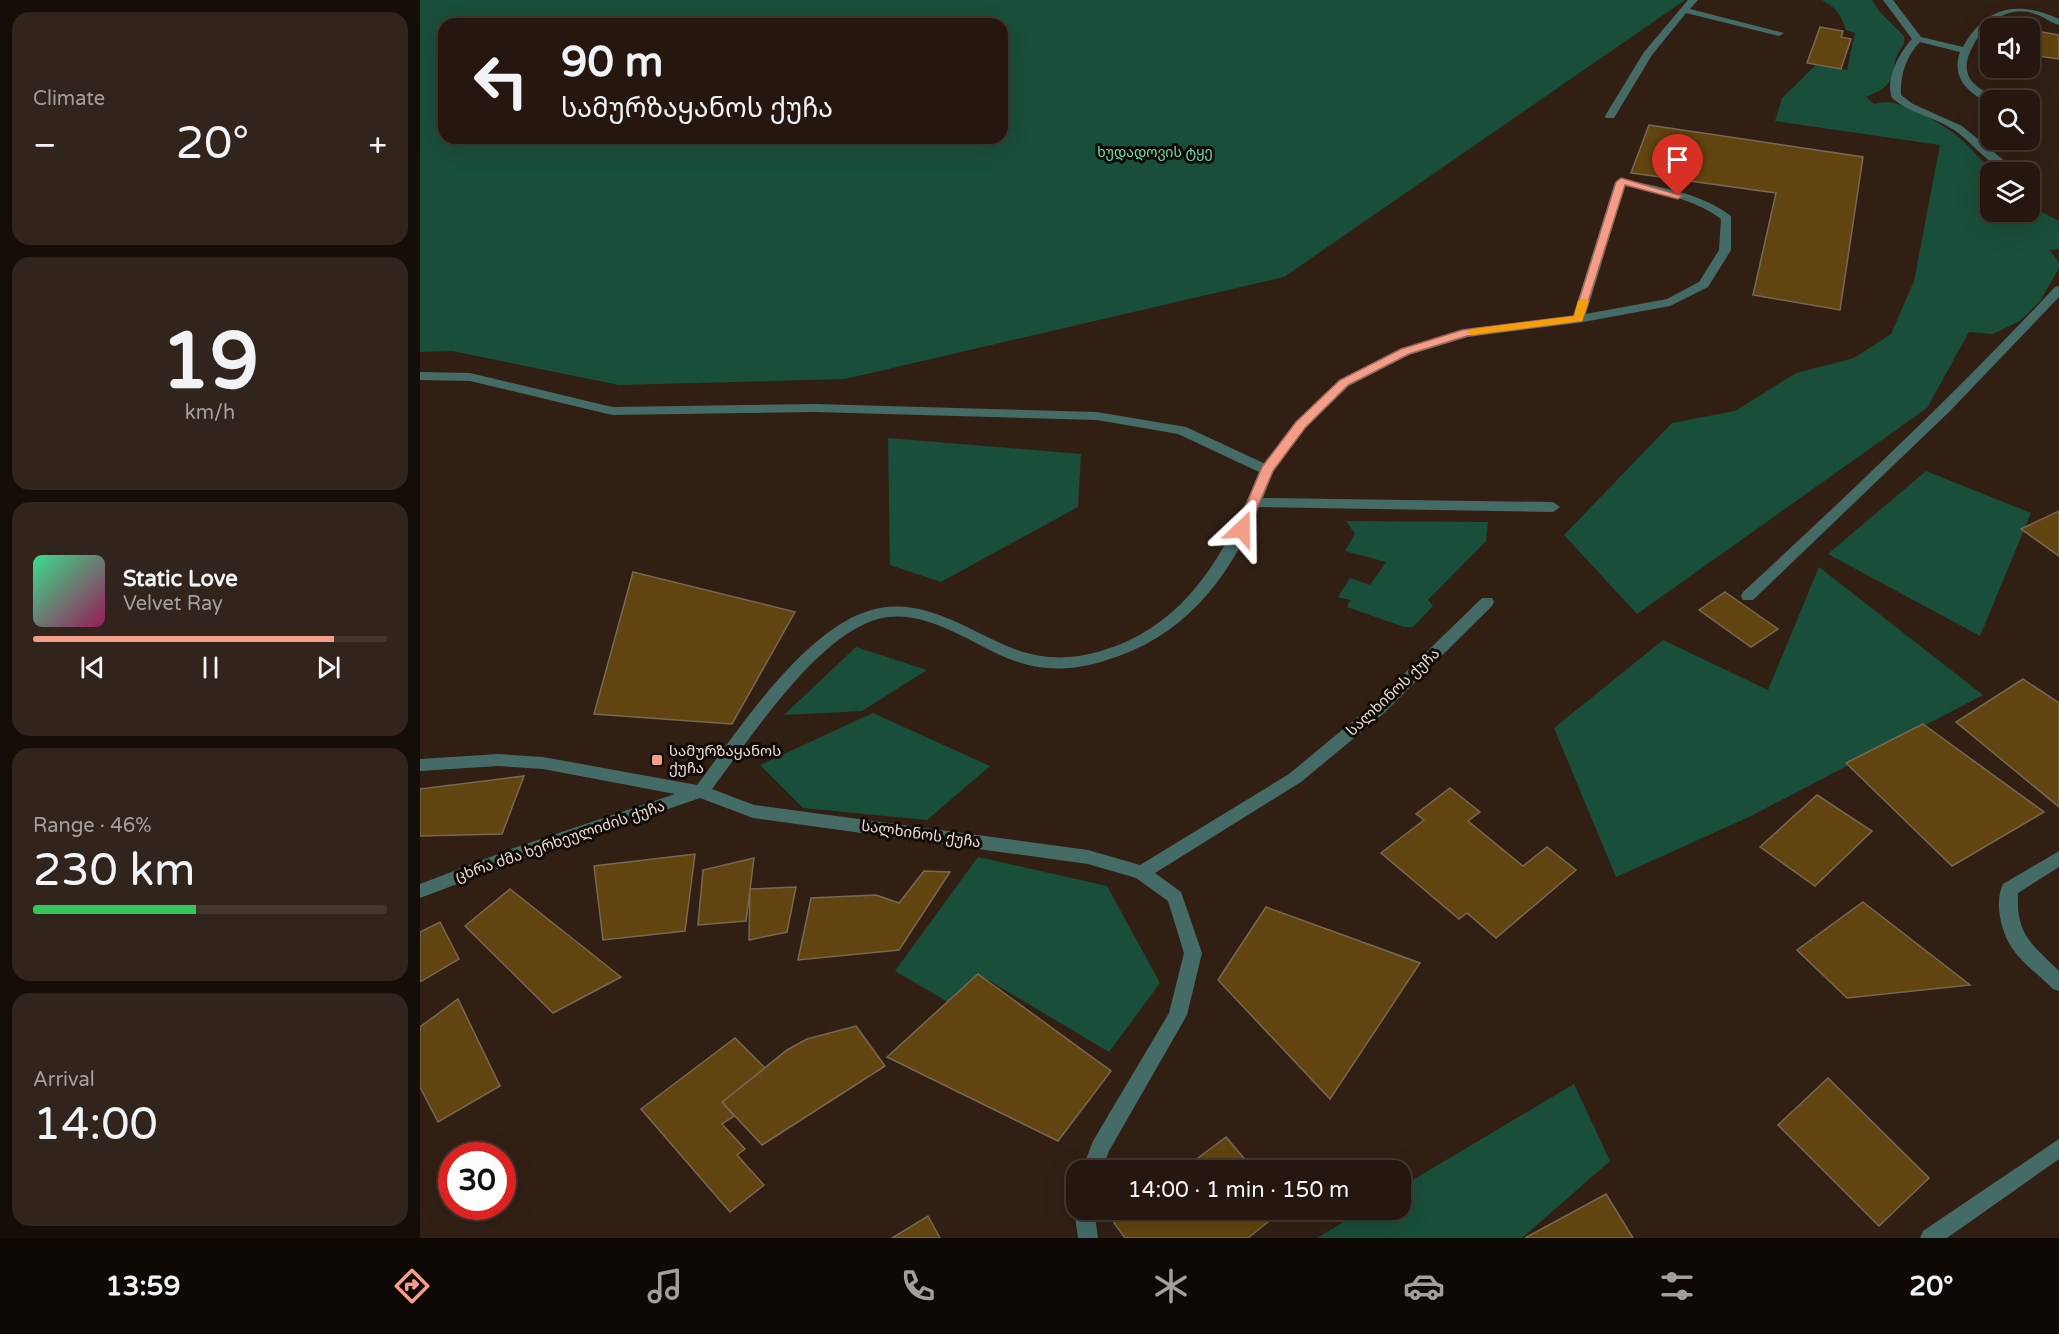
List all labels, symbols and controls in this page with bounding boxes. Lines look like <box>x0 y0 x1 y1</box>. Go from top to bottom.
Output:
map controls <box>1980 18 2040 222</box>
button: sound <box>1980 18 2040 78</box>
text: 90 m <box>561 37 663 88</box>
icon: left <box>462 42 540 120</box>
text: Climate <box>33 87 105 111</box>
button: search <box>1980 90 2040 150</box>
text: სამურზაყანოს ქუჩა <box>561 92 833 125</box>
text: 20° <box>176 117 249 171</box>
text: − <box>33 126 57 165</box>
text: + <box>368 126 387 165</box>
pin <box>1652 134 1703 196</box>
icon: arrive <box>1661 143 1694 176</box>
park label: ხუდადოვის ტყე <box>1097 144 1213 161</box>
button: layers <box>1980 162 2040 222</box>
text: 19 <box>161 315 259 409</box>
text: km/h <box>185 401 235 425</box>
position arrow <box>1210 497 1274 561</box>
text: Static Love <box>123 566 238 592</box>
text: Velvet Ray <box>123 592 223 616</box>
street label: სალხინოს ქუჩა <box>1343 644 1443 740</box>
icon: previous <box>76 651 109 684</box>
icon: pause <box>194 651 227 684</box>
icon: next <box>312 651 345 684</box>
place label: სამურზაყანოს ქუჩა <box>669 742 781 777</box>
marker: სამურზაყანოს ქუჩა <box>650 753 664 767</box>
street label: ცხრა ძმა ხერხეულიძის ქუჩა <box>453 797 667 885</box>
text: Range · 46% <box>33 814 152 838</box>
street label: სალხინოს ქუჩა <box>860 817 982 851</box>
text: 230 km <box>33 844 195 898</box>
text: Arrival <box>33 1068 95 1092</box>
text: 14:00 <box>33 1098 158 1152</box>
speed limit sign: 30 <box>438 1142 516 1220</box>
text: 14:00 · 1 min · 150 m <box>1128 1177 1349 1203</box>
icon: directions <box>391 1265 433 1307</box>
icon: music <box>644 1265 686 1307</box>
icon: phone <box>897 1265 939 1307</box>
icon: climate <box>1150 1265 1192 1307</box>
icon: car <box>1403 1265 1445 1307</box>
icon: filters <box>1656 1265 1698 1307</box>
text: 13:59 <box>106 1270 180 1303</box>
text: 20° <box>1909 1270 1953 1303</box>

